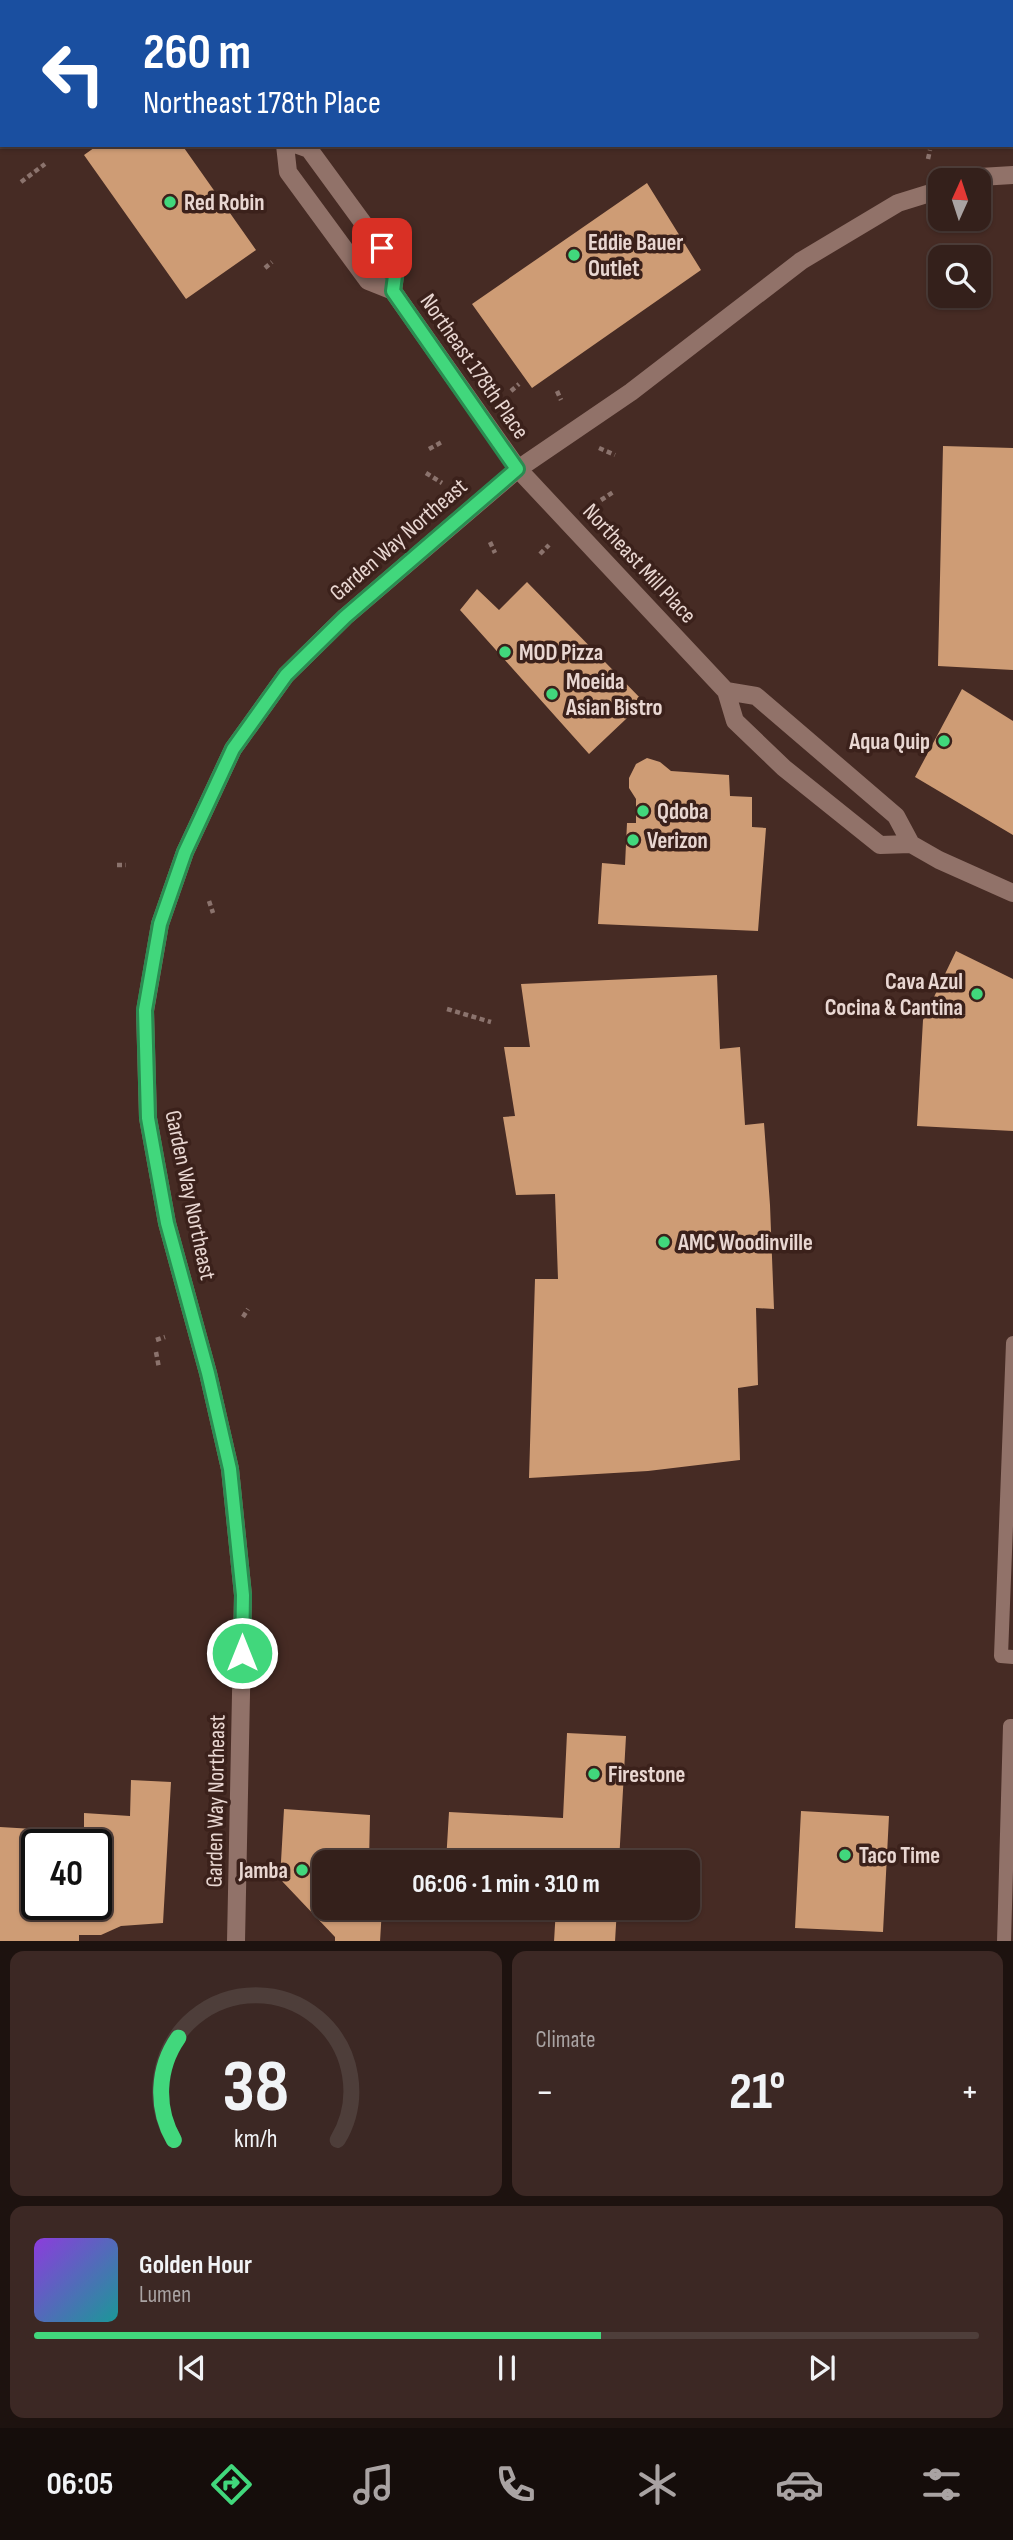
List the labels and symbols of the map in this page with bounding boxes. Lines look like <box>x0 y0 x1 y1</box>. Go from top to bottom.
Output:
north arrow <box>928 168 990 231</box>
place label: Red Robin <box>184 189 264 217</box>
marker: Red Robin <box>162 194 178 210</box>
pin <box>352 218 412 278</box>
place label: Eddie Bauer Outlet <box>588 229 683 283</box>
marker: Eddie Bauer Outlet <box>566 247 582 263</box>
street label: Northeast 178th Place <box>414 289 535 445</box>
street label: Garden Way Northeast <box>324 473 473 607</box>
street label: Northeast Mill Place <box>577 498 702 629</box>
place label: MOD Pizza <box>519 639 603 667</box>
marker: MOD Pizza <box>497 644 513 660</box>
place label: Moeida Asian Bistro <box>565 668 663 722</box>
marker: Moeida Asian Bistro <box>544 686 560 702</box>
place label: Aqua Quip <box>848 728 930 756</box>
marker: Aqua Quip <box>936 733 952 749</box>
place label: Qdoba <box>657 798 708 826</box>
marker: Qdoba <box>635 803 651 819</box>
place label: Verizon <box>647 827 708 855</box>
marker: Verizon <box>625 832 641 848</box>
place label: Cava Azul Cocina & Cantina <box>825 968 963 1022</box>
marker: Cava Azul Cocina & Cantina <box>969 986 985 1002</box>
street label: Garden Way Northeast <box>158 1108 222 1283</box>
place label: AMC Woodinville <box>677 1229 813 1257</box>
marker: AMC Woodinville <box>656 1234 672 1250</box>
position arrow <box>205 1616 279 1690</box>
street label: Garden Way Northeast <box>200 1714 232 1888</box>
place label: Firestone <box>608 1761 685 1789</box>
marker: Firestone <box>586 1766 602 1782</box>
speed limit sign: 40 <box>21 1829 112 1920</box>
place label: Taco Time <box>859 1842 940 1870</box>
marker: Taco Time <box>837 1847 853 1863</box>
place label: Jamba <box>238 1857 288 1885</box>
marker: Jamba <box>294 1862 310 1878</box>

